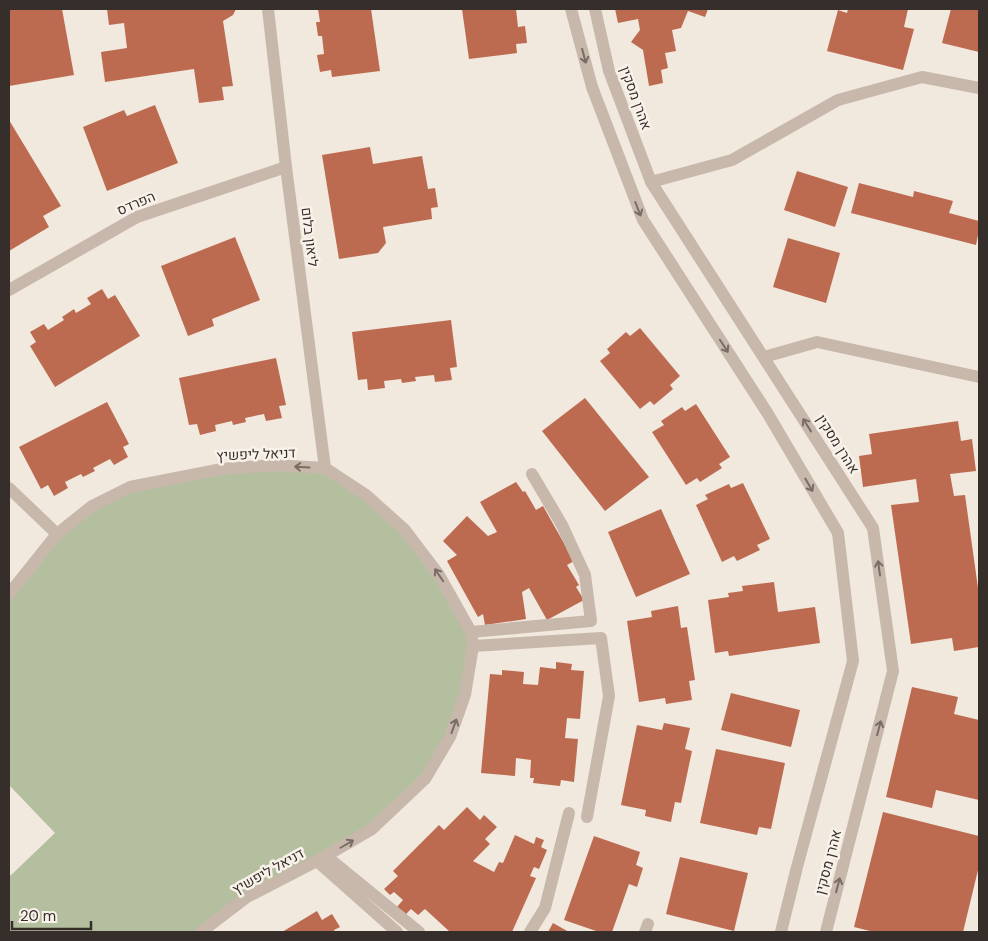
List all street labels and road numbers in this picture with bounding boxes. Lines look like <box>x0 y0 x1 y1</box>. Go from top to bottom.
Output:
street label: אהרן מסקין <box>616 64 656 132</box>
street label: הפרדס <box>114 187 158 219</box>
street label: ליאון בלום <box>297 206 323 268</box>
street label: אהרן מסקין <box>813 411 863 477</box>
street label: דניאל ליפשיץ <box>216 444 296 464</box>
street label: אהרן מסקין <box>811 827 845 896</box>
street label: דניאל ליפשיץ <box>229 844 307 898</box>

